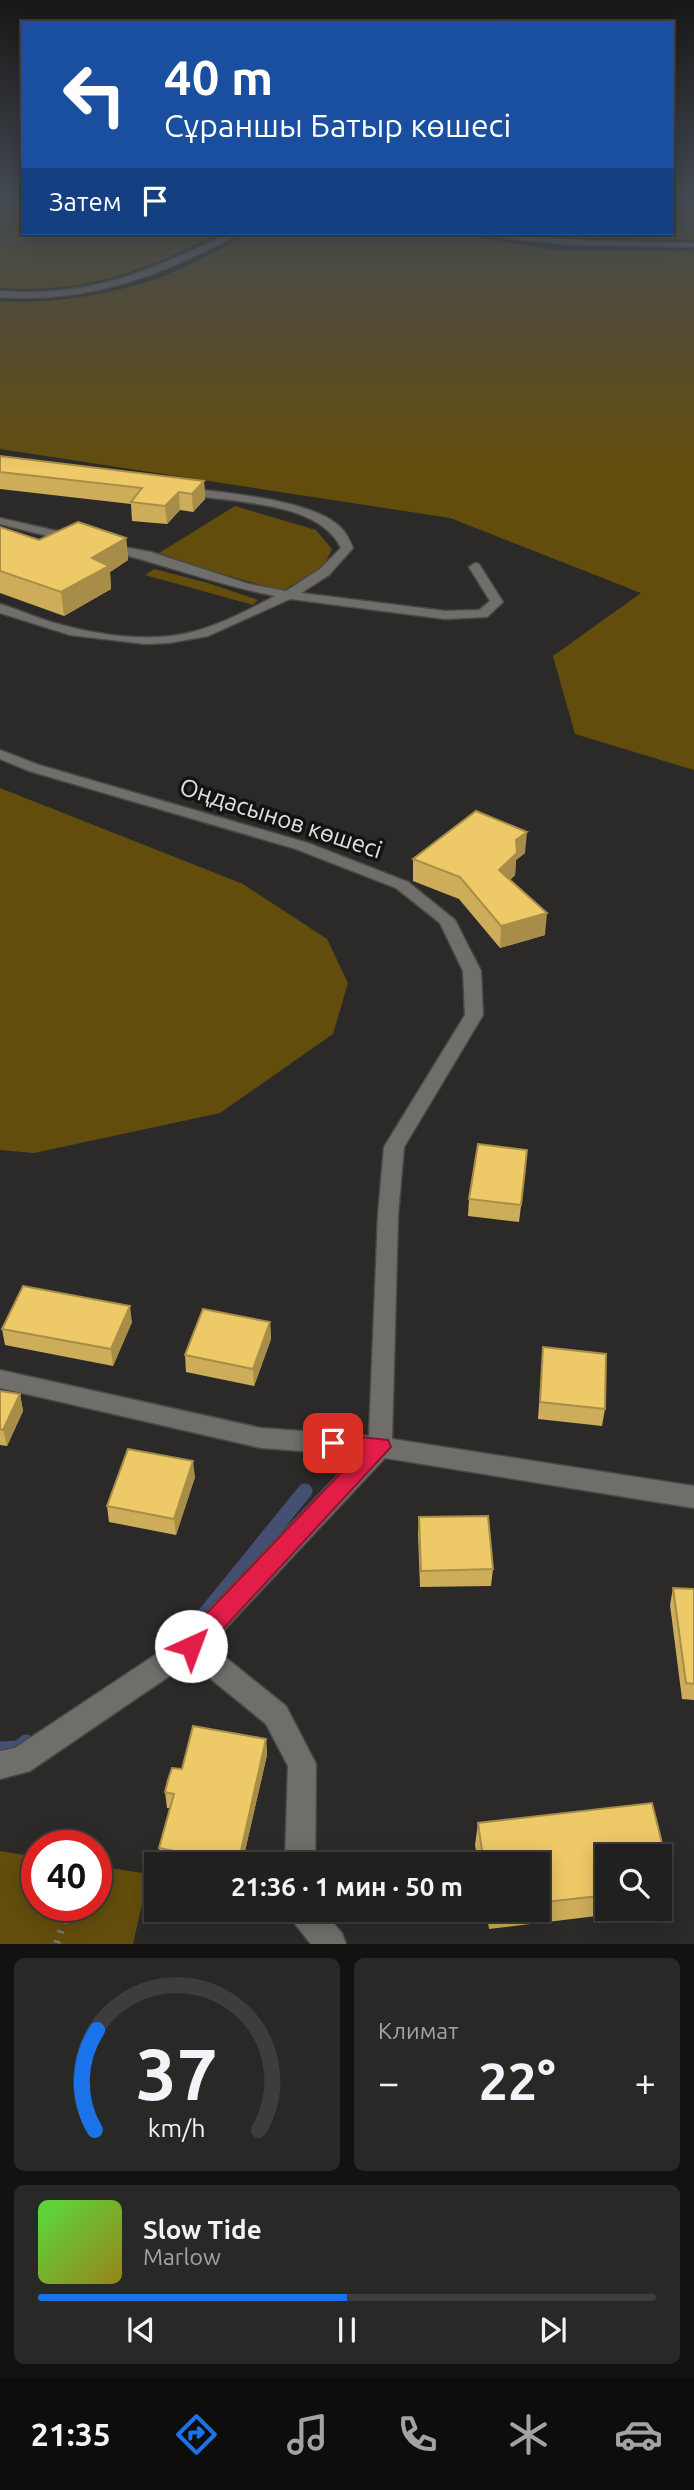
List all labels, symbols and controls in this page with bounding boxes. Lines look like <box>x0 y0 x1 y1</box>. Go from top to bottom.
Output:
icon: left <box>49 49 140 140</box>
text: 40 m <box>164 49 273 104</box>
text: Сұраншы Батыр көшесі <box>164 107 511 143</box>
icon: arrive <box>136 182 174 220</box>
text: Затем <box>49 187 122 216</box>
street label: Оңдасынов көшесі <box>176 773 386 863</box>
pin <box>303 1413 363 1473</box>
icon: arrive <box>314 1424 352 1462</box>
position arrow <box>154 1609 228 1683</box>
speed limit sign: 40 <box>21 1830 112 1921</box>
map controls <box>595 1844 672 1921</box>
button: search <box>595 1844 672 1921</box>
text: 21:36 · 1 мин · 50 m <box>231 1872 463 1901</box>
text: Климат <box>378 2018 458 2043</box>
text: 37 <box>136 2033 218 2115</box>
text: 22° <box>478 2052 556 2110</box>
text: − <box>378 2061 399 2103</box>
text: + <box>635 2061 656 2103</box>
text: km/h <box>148 2114 206 2142</box>
text: Slow Tide <box>143 2215 262 2244</box>
text: Marlow <box>143 2244 221 2269</box>
icon: previous <box>122 2311 160 2349</box>
icon: pause <box>328 2311 366 2349</box>
icon: next <box>534 2311 572 2349</box>
icon: directions <box>172 2410 221 2459</box>
icon: music <box>283 2410 332 2459</box>
icon: phone <box>393 2410 442 2459</box>
icon: climate <box>504 2410 553 2459</box>
icon: car <box>614 2410 663 2459</box>
text: 21:35 <box>31 2416 111 2452</box>

